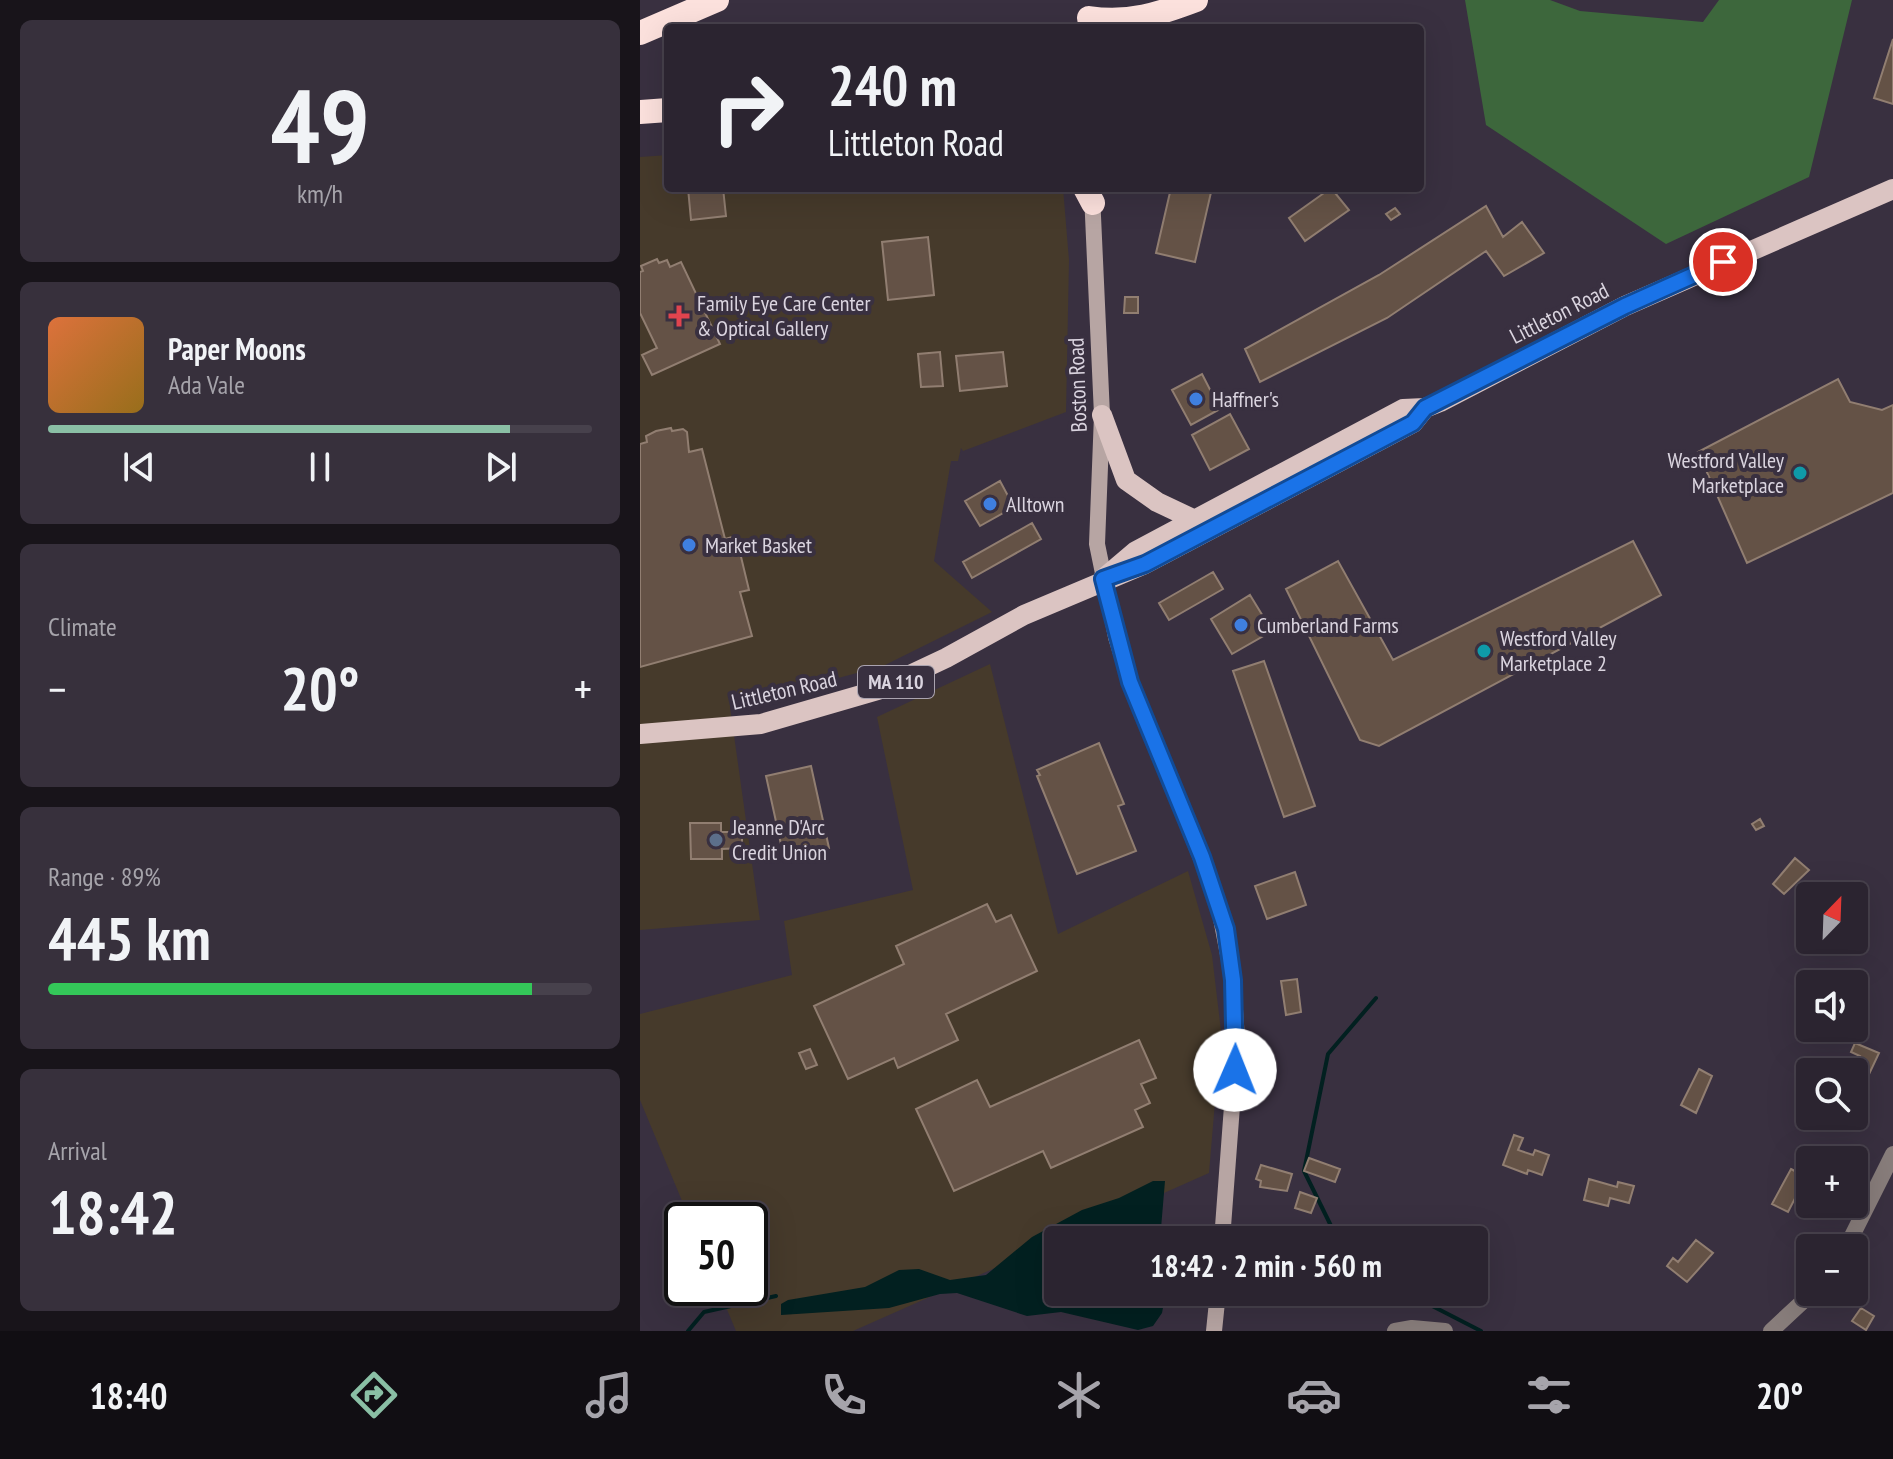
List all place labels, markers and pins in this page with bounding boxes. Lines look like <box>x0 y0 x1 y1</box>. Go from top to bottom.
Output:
pin <box>1689 228 1757 296</box>
place label: Family Eye Care Center & Optical Gallery <box>697 289 870 342</box>
marker: Family Eye Care Center & Optical Gallery <box>668 305 690 327</box>
place label: Haffner's <box>1212 385 1279 413</box>
marker: Haffner's <box>1187 390 1205 408</box>
place label: Westford Valley Marketplace <box>1667 446 1785 499</box>
marker: Westford Valley Marketplace <box>1791 464 1809 482</box>
place label: Alltown <box>1006 490 1064 518</box>
marker: Alltown <box>981 495 999 513</box>
place label: Market Basket <box>705 531 812 559</box>
marker: Market Basket <box>680 536 698 554</box>
place label: Cumberland Farms <box>1257 611 1399 639</box>
marker: Cumberland Farms <box>1232 616 1250 634</box>
place label: Westford Valley Marketplace 2 <box>1500 624 1617 677</box>
marker: Westford Valley Marketplace 2 <box>1475 642 1493 660</box>
place label: Jeanne D'Arc Credit Union <box>731 813 827 866</box>
marker: Jeanne D'Arc Credit Union <box>707 831 725 849</box>

